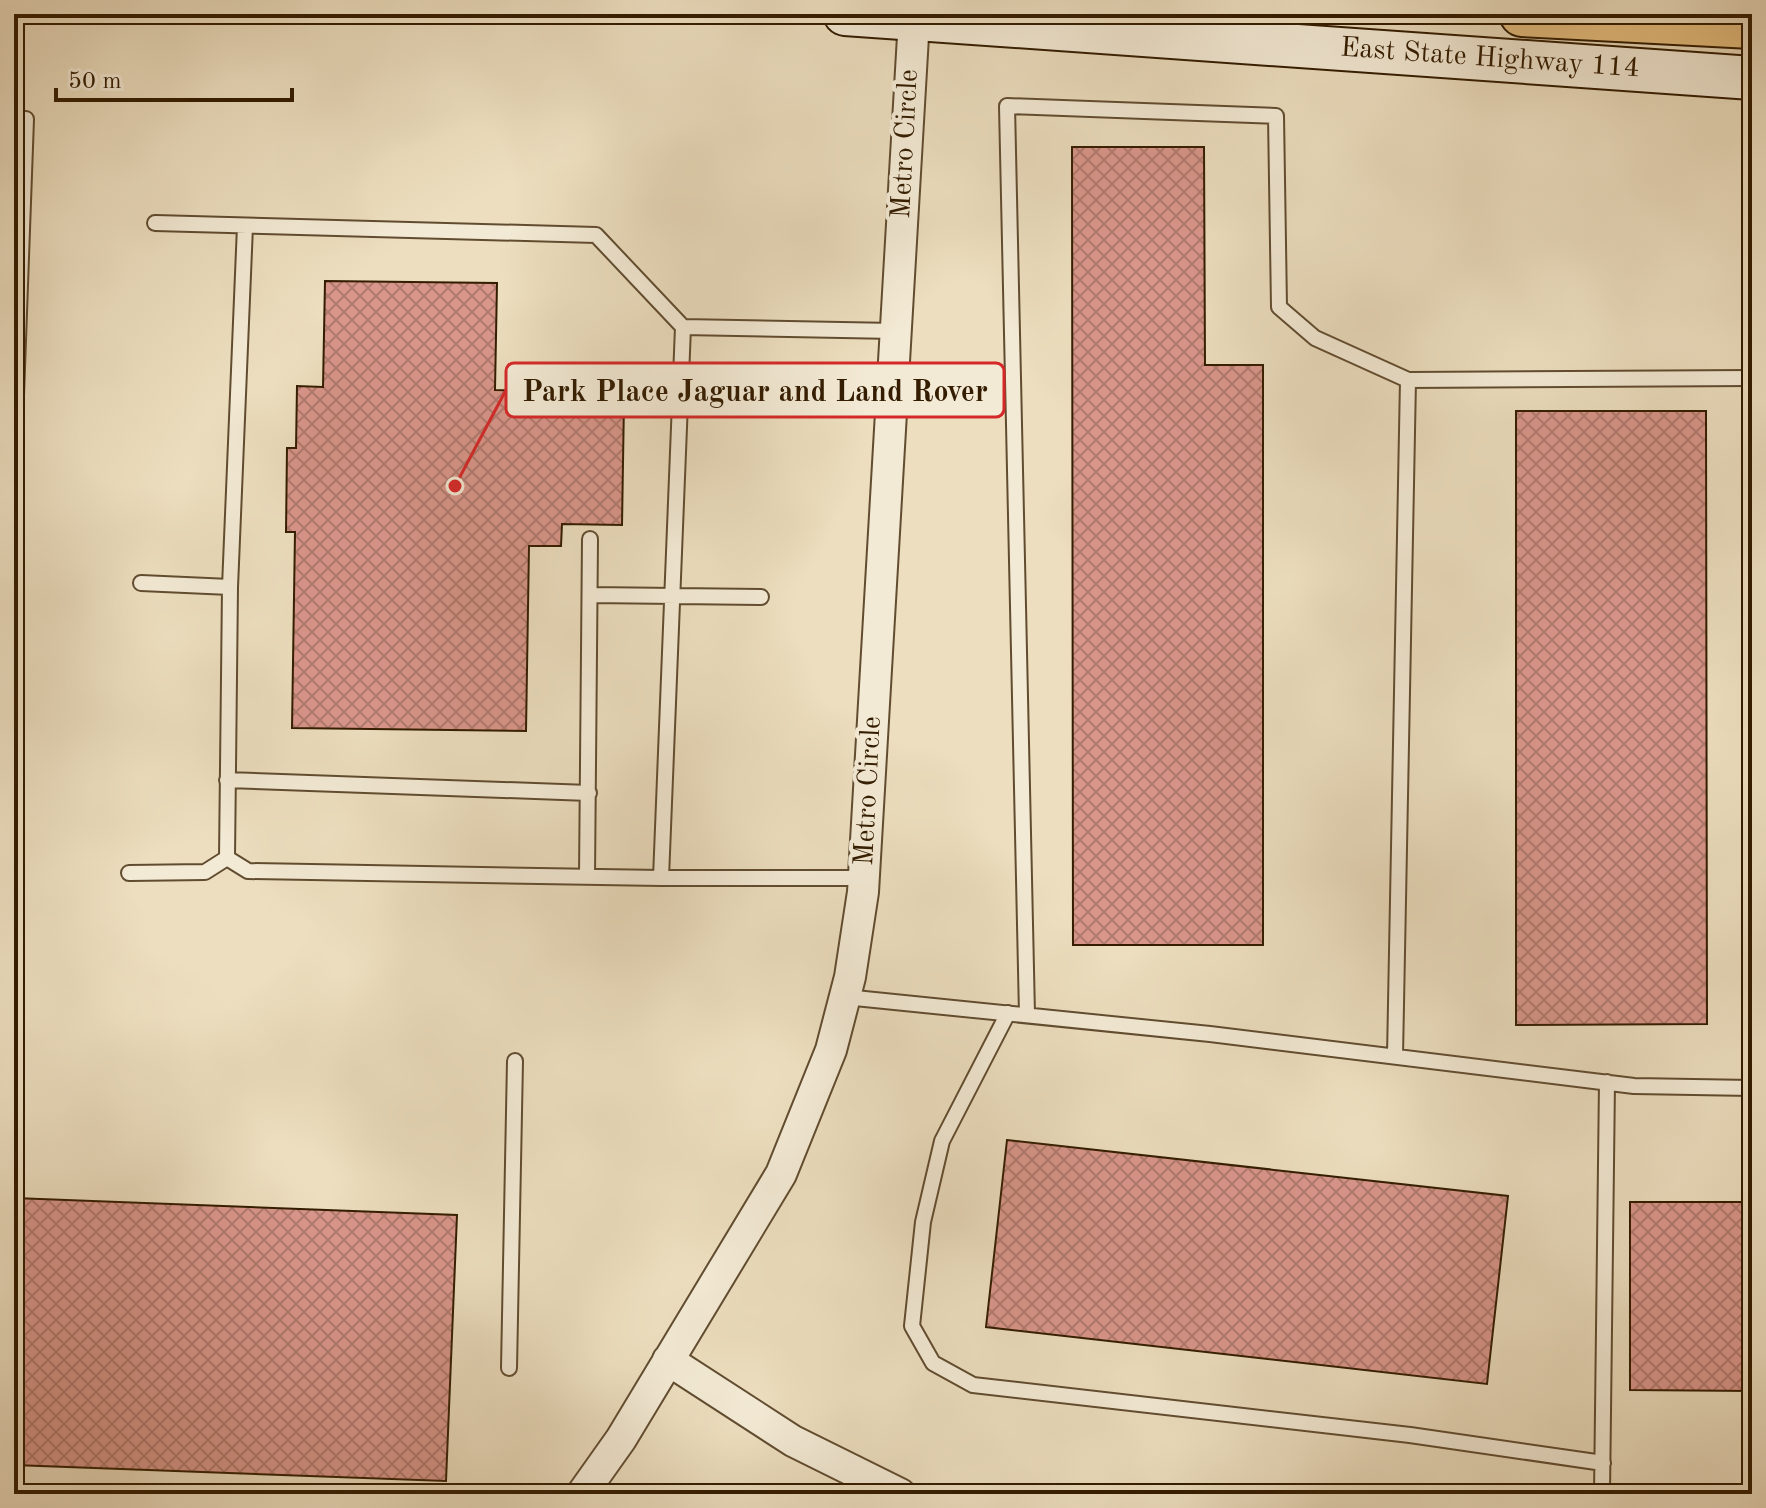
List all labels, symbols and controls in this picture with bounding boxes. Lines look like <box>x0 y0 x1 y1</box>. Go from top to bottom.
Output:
street label: East State Highway 114 <box>1339 35 1641 83</box>
scale bar <box>56 52 292 102</box>
street label: Metro Circle <box>888 68 924 220</box>
text: 50 m <box>68 70 122 94</box>
callout: Park Place Jaguar and Land Rover <box>506 363 1004 417</box>
text: Park Place Jaguar and Land Rover <box>522 378 988 408</box>
street label: Metro Circle <box>851 715 887 867</box>

